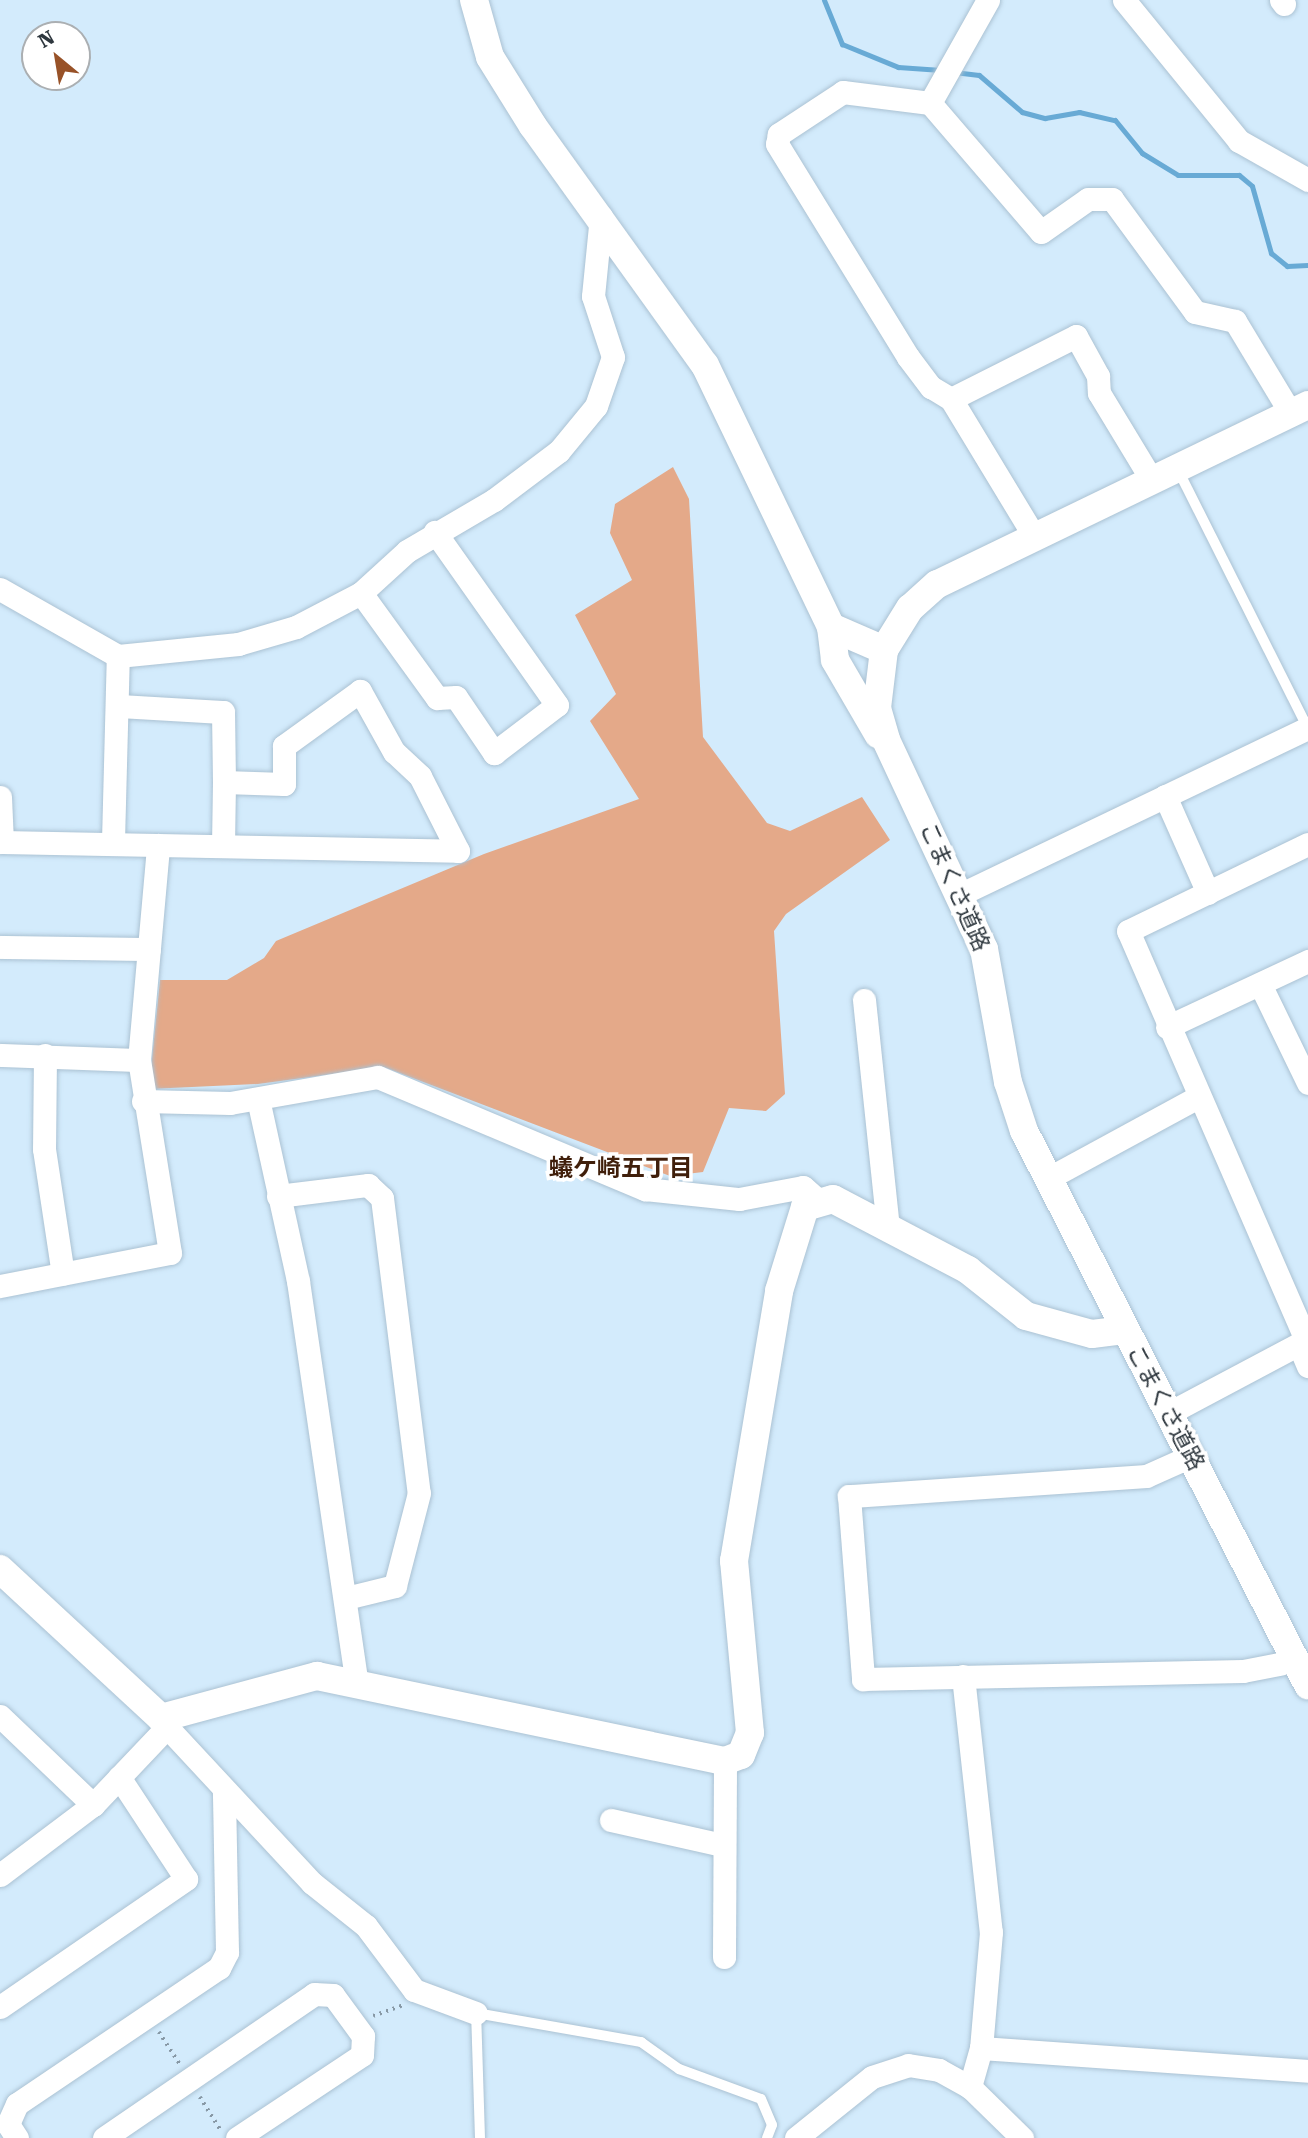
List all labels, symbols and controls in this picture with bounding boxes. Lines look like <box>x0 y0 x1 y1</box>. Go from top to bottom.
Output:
north arrow <box>21 21 91 91</box>
text: N <box>34 25 58 53</box>
street label: こまくさ道路 <box>913 818 995 956</box>
district label: 蟻ケ崎五丁目 <box>549 1155 693 1183</box>
street label: こまくさ道路 <box>1120 1341 1210 1475</box>

